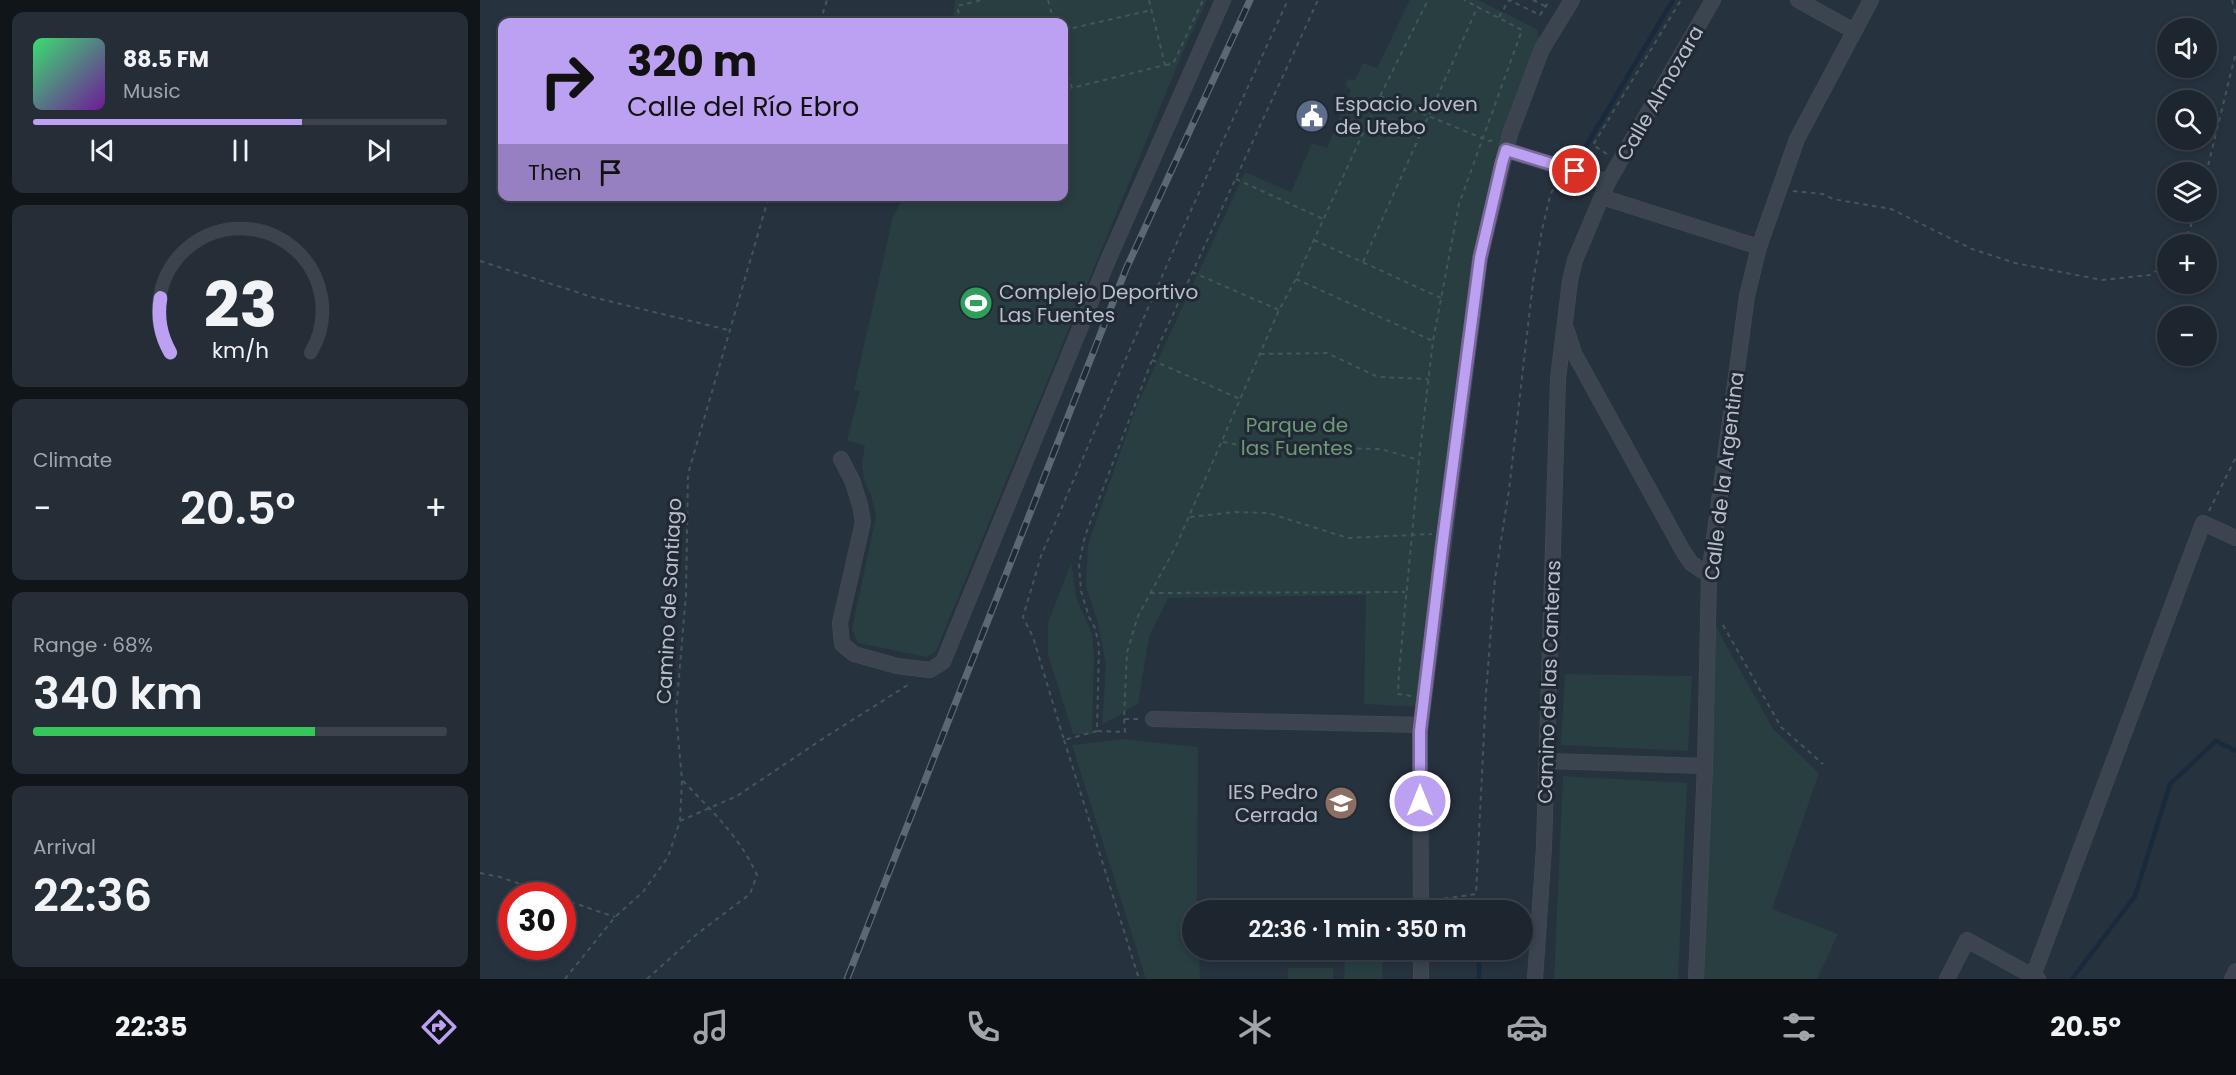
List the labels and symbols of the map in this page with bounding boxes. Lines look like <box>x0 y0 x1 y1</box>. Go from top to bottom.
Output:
street label: Calle Almozara <box>1610 20 1710 166</box>
place label: Espacio Joven de Utebo <box>1335 90 1478 141</box>
public building icon: Espacio Joven de Utebo <box>1294 98 1330 134</box>
pin <box>1549 145 1600 196</box>
place label: Complejo Deportivo Las Fuentes <box>999 278 1198 329</box>
sports icon: Complejo Deportivo Las Fuentes <box>958 285 994 321</box>
street label: Calle de la Argentina <box>1697 370 1751 582</box>
park label: Parque de las Fuentes <box>1241 411 1353 462</box>
street label: Camino de Santiago <box>650 497 688 705</box>
street label: Camino de las Canteras <box>1531 560 1567 804</box>
position arrow <box>1388 769 1452 833</box>
place label: IES Pedro Cerrada <box>1228 778 1318 829</box>
school or university icon: IES Pedro Cerrada <box>1323 785 1359 821</box>
speed limit sign: 30 <box>498 882 576 960</box>

